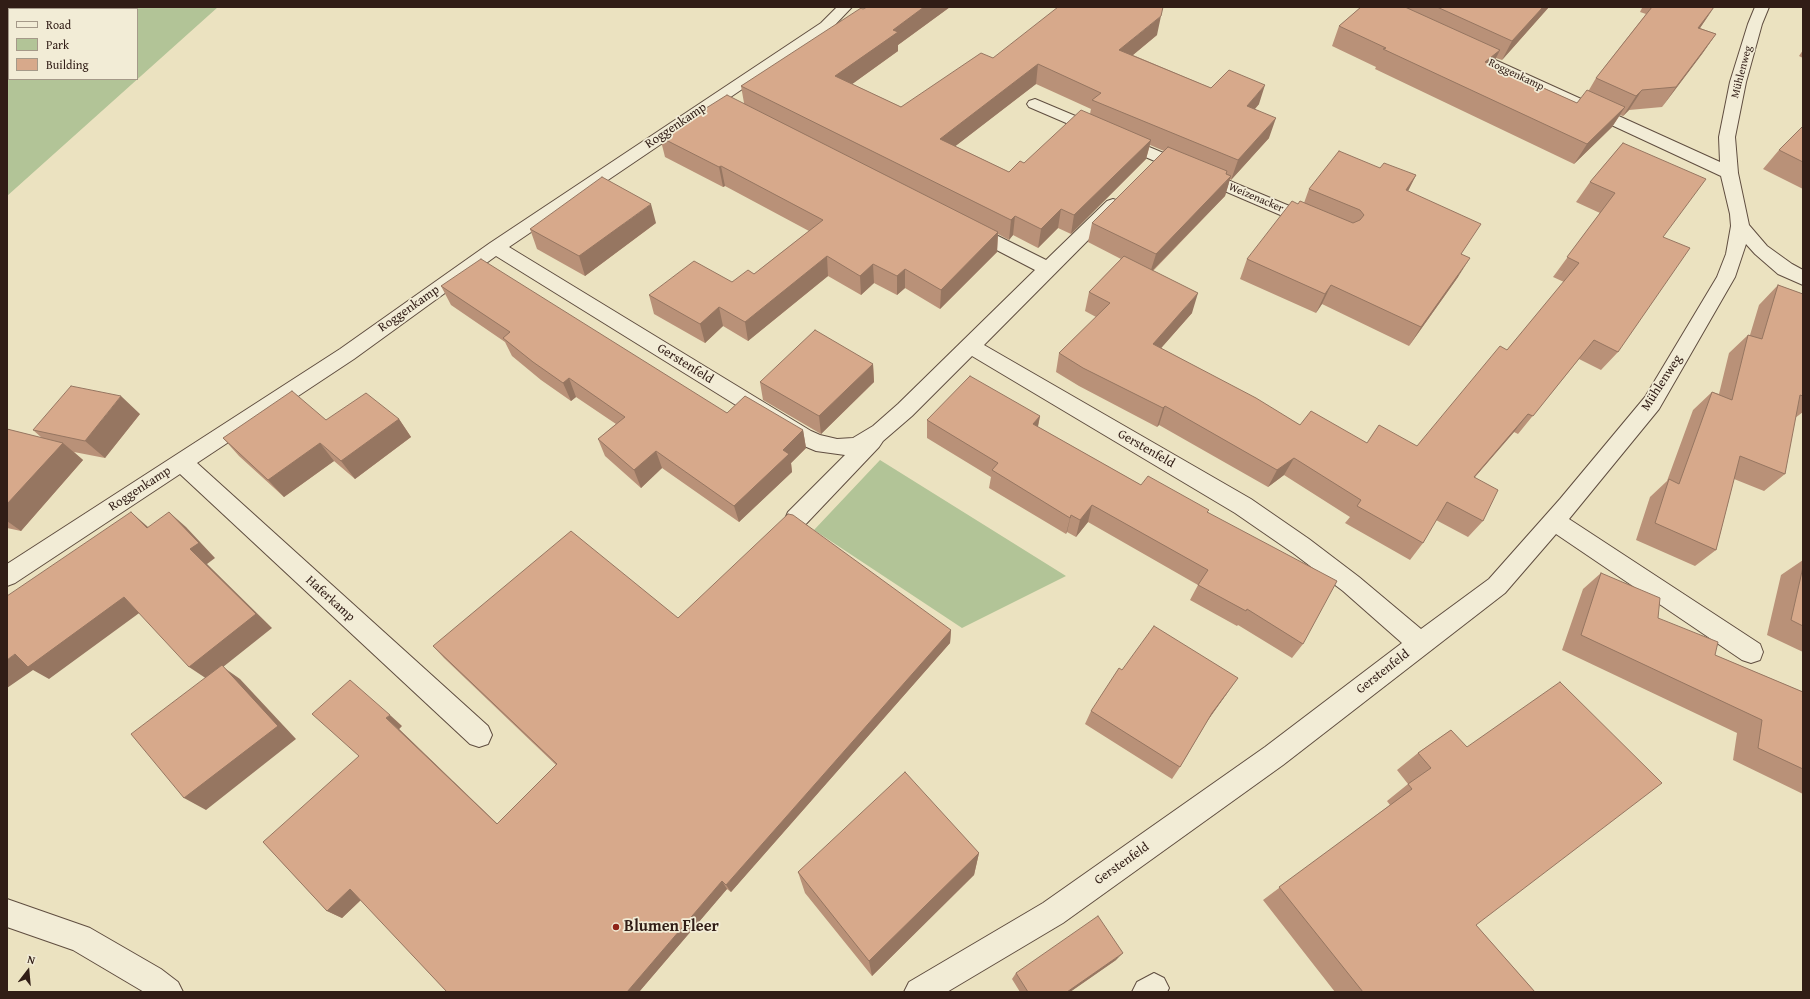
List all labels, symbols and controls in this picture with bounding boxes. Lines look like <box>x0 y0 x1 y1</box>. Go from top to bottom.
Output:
legend <box>8 8 138 80</box>
text: Road <box>46 16 71 33</box>
text: Park <box>46 36 69 53</box>
street label: Mühlenweg <box>1729 44 1755 100</box>
text: Building <box>46 56 89 73</box>
street label: Roggenkamp <box>1486 56 1546 94</box>
street label: Roggenkamp <box>642 100 710 152</box>
street label: Weizenacker <box>1227 181 1285 215</box>
street label: Roggenkamp <box>376 282 442 336</box>
street label: Gerstenfeld <box>654 341 716 387</box>
street label: Mühlenweg <box>1638 352 1686 414</box>
street label: Gerstenfeld <box>1115 426 1177 472</box>
street label: Roggenkamp <box>106 463 174 515</box>
street label: Haferkamp <box>302 573 358 625</box>
street label: Gerstenfeld <box>1353 646 1413 698</box>
street label: Gerstenfeld <box>1092 840 1152 888</box>
place label: Blumen Fleer <box>624 917 719 937</box>
marker: Blumen Fleer <box>611 922 621 932</box>
north arrow <box>8 951 48 991</box>
text: N <box>26 951 37 968</box>

